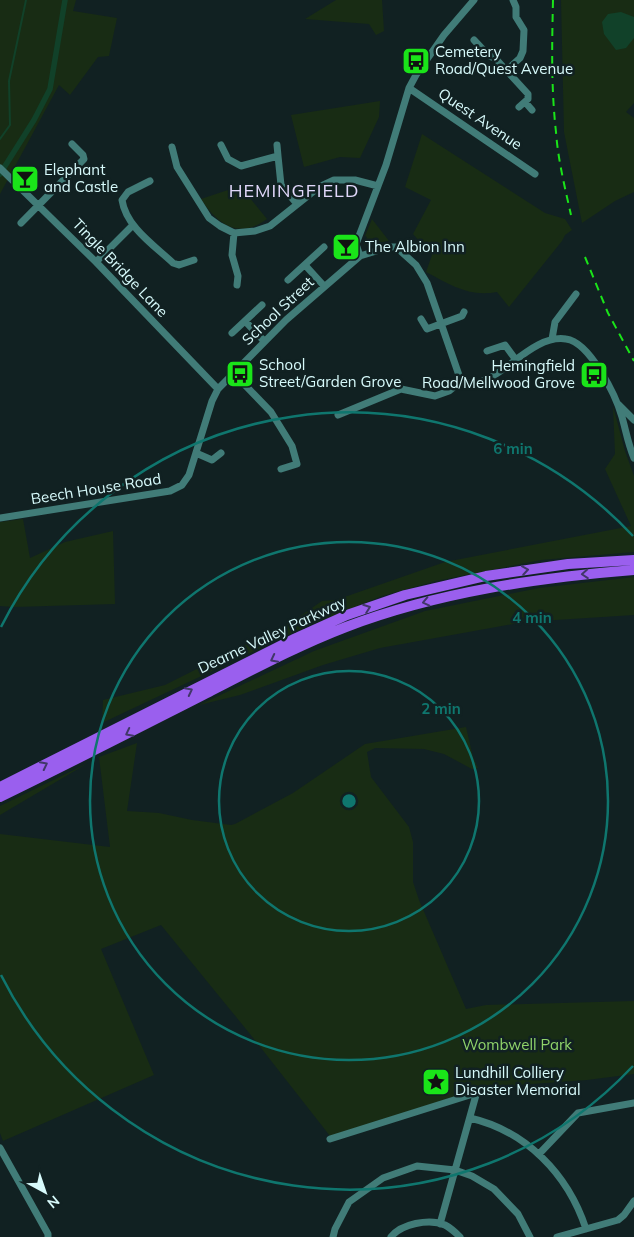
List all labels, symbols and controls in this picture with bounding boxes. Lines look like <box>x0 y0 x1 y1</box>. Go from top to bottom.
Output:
place label: Cemetery Road/Quest Avenue <box>435 42 573 78</box>
bus stop icon: Cemetery Road/Quest Avenue <box>401 46 431 76</box>
street label: Quest Avenue <box>435 84 526 154</box>
place label: Elephant and Castle <box>44 160 118 196</box>
bar icon: Elephant and Castle <box>10 164 40 194</box>
district label: HEMINGFIELD <box>229 179 359 202</box>
street label: Tingle Bridge Lane <box>69 214 172 321</box>
bar icon: The Albion Inn <box>331 232 361 262</box>
place label: The Albion Inn <box>365 237 465 256</box>
street label: School Street <box>238 272 318 349</box>
place label: School Street/Garden Grove <box>259 355 401 391</box>
place label: Hemingfield Road/Mellwood Grove <box>422 356 575 392</box>
bus stop icon: School Street/Garden Grove <box>225 359 255 389</box>
bus stop icon: Hemingfield Road/Mellwood Grove <box>579 360 609 390</box>
text: 6 min <box>493 439 533 458</box>
street label: Beech House Road <box>29 469 162 508</box>
one-way arrow <box>521 566 529 576</box>
one-way arrow <box>581 568 589 579</box>
street label: Dearne Valley Parkway <box>195 592 349 677</box>
one-way arrow <box>421 596 430 607</box>
one-way arrow <box>363 604 371 614</box>
text: 4 min <box>512 608 552 627</box>
one-way arrow <box>270 653 279 663</box>
one-way arrow <box>183 687 192 697</box>
text: 2 min <box>421 699 461 718</box>
one-way arrow <box>125 727 134 737</box>
one-way arrow <box>39 761 48 771</box>
centre of rings <box>340 792 358 810</box>
park label: Wombwell Park <box>462 1035 572 1054</box>
place label: Lundhill Colliery Disaster Memorial <box>455 1063 581 1099</box>
place icon: Lundhill Colliery Disaster Memorial <box>421 1067 451 1097</box>
north arrow <box>20 1167 70 1217</box>
text: N <box>44 1192 63 1212</box>

